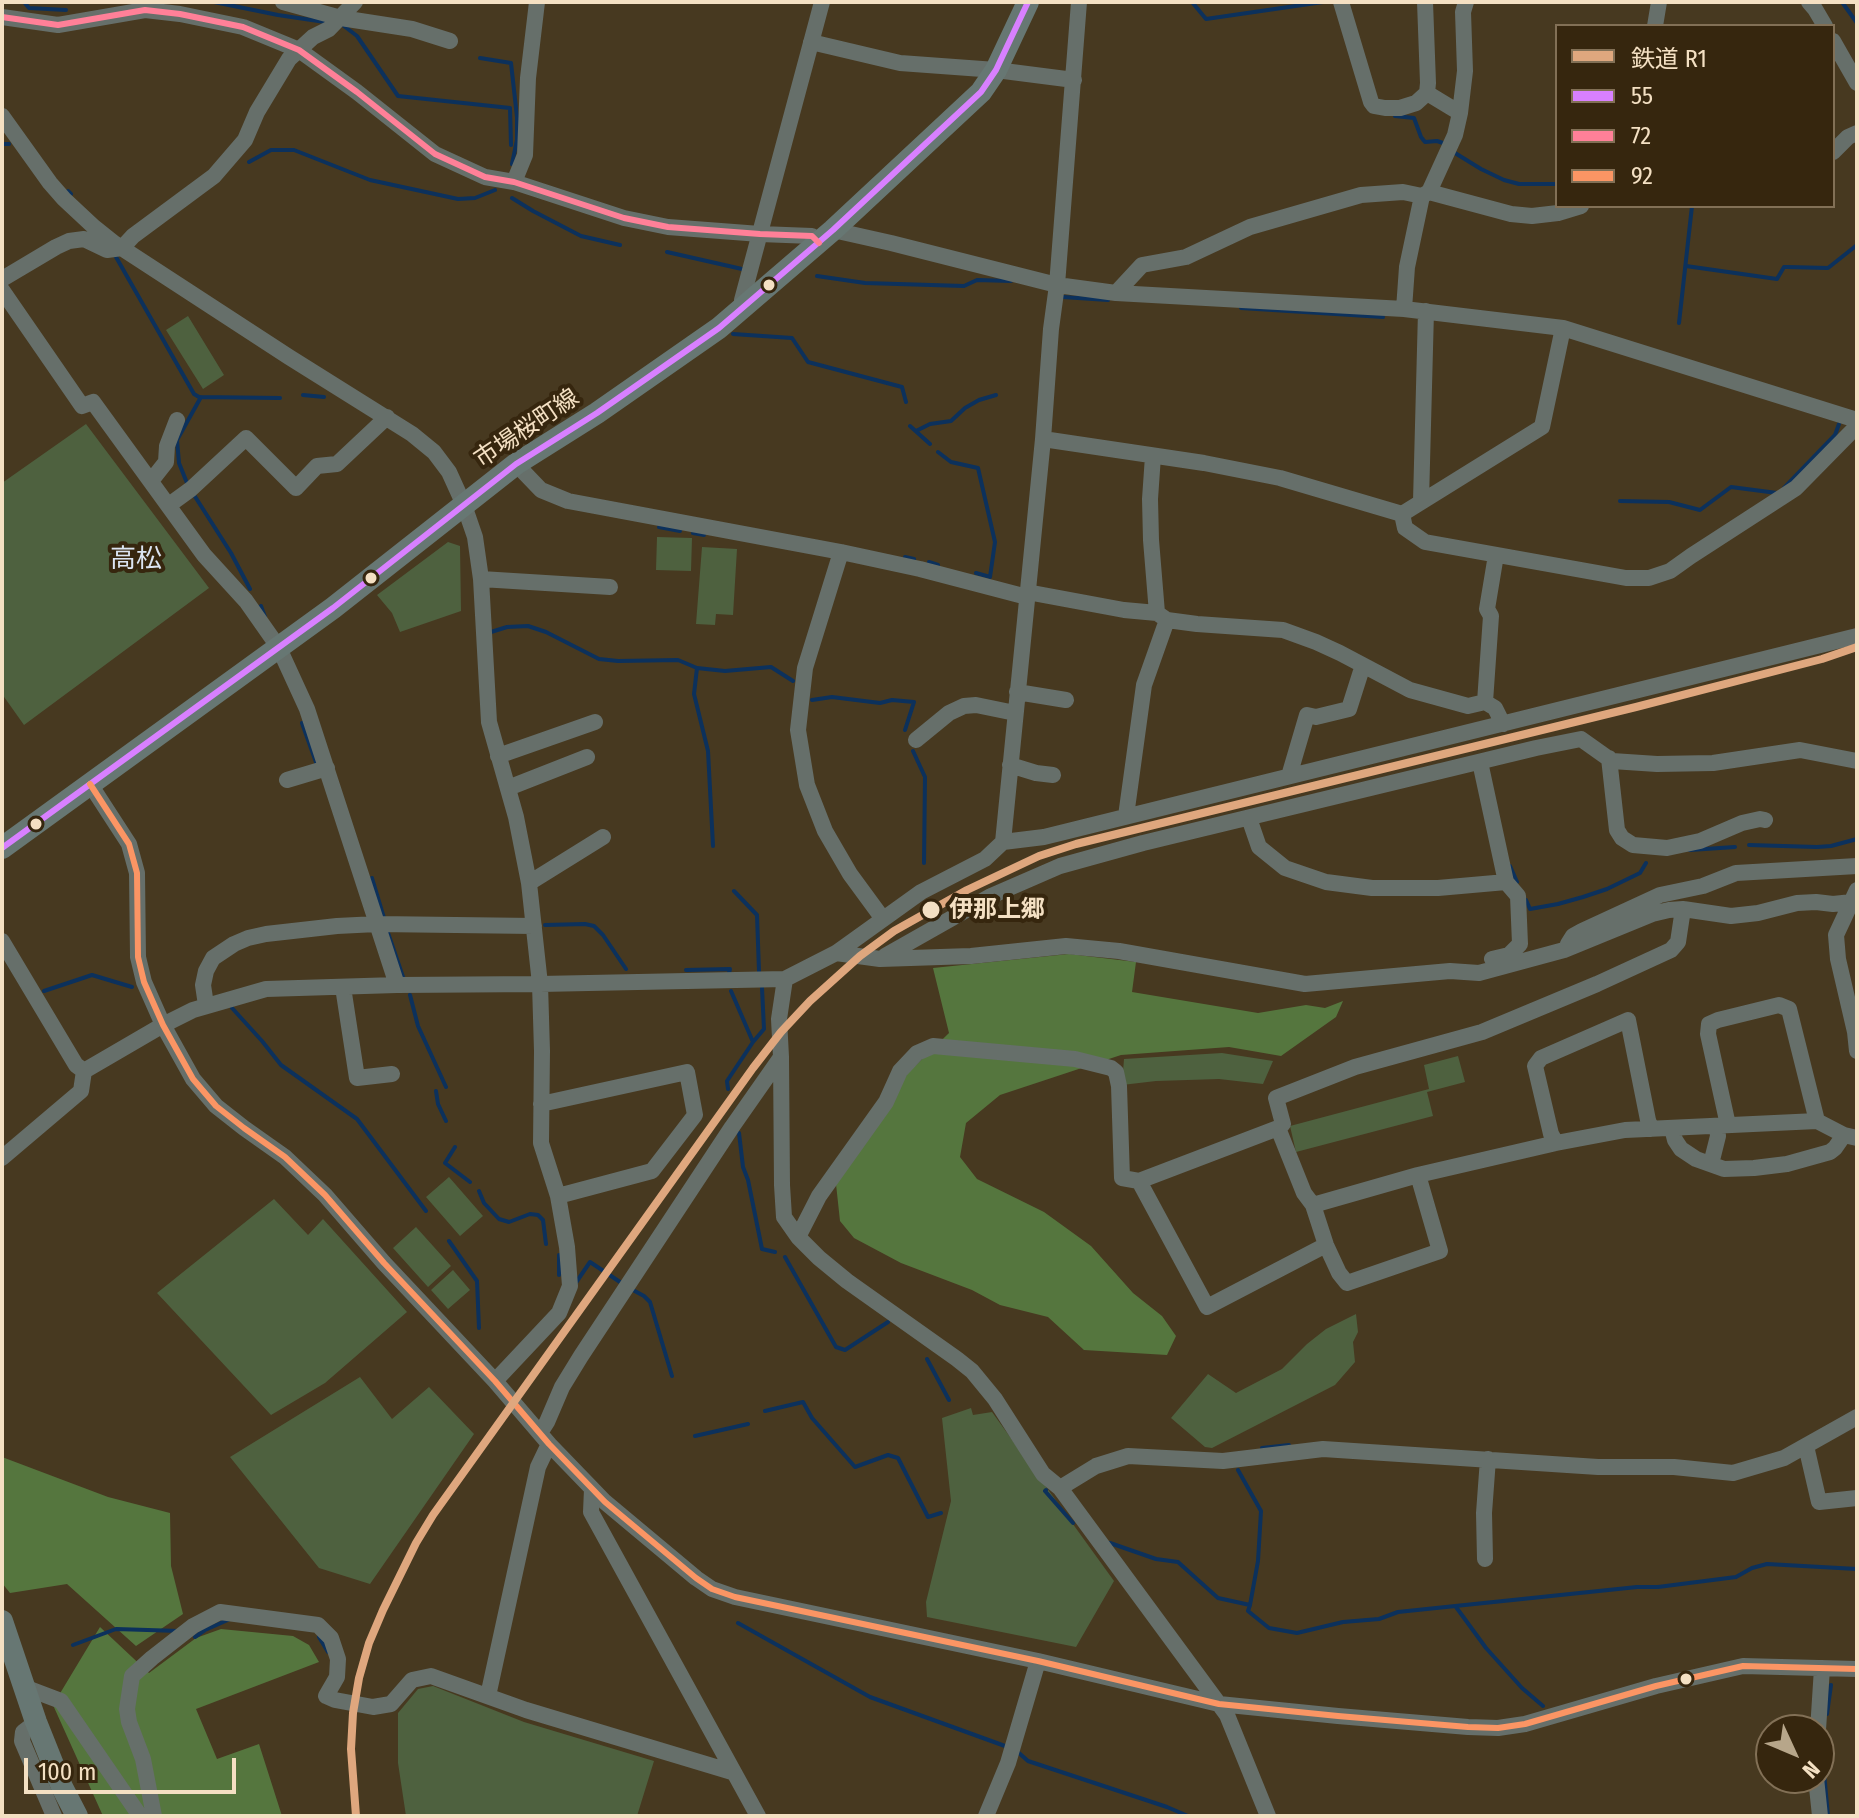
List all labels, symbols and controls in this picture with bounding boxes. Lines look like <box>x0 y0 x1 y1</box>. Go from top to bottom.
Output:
legend <box>1555 24 1835 208</box>
text: 鉄道 R1 <box>1631 45 1707 73</box>
text: 55 <box>1631 82 1653 110</box>
text: 72 <box>1631 122 1651 150</box>
text: 92 <box>1631 162 1653 190</box>
unlabelled marker <box>761 277 777 293</box>
street label: 市場桜町線 <box>469 384 585 474</box>
district label: 高松 <box>110 544 162 576</box>
unlabelled marker <box>363 570 379 586</box>
unlabelled marker <box>28 816 44 832</box>
place label: 伊那上郷 <box>949 896 1045 924</box>
marker: 伊那上郷 <box>920 899 942 921</box>
unlabelled marker <box>1678 1671 1694 1687</box>
north arrow <box>1755 1714 1835 1794</box>
scale bar <box>28 1742 240 1792</box>
text: N <box>1797 1756 1825 1784</box>
text: 100 m <box>38 1758 96 1786</box>

